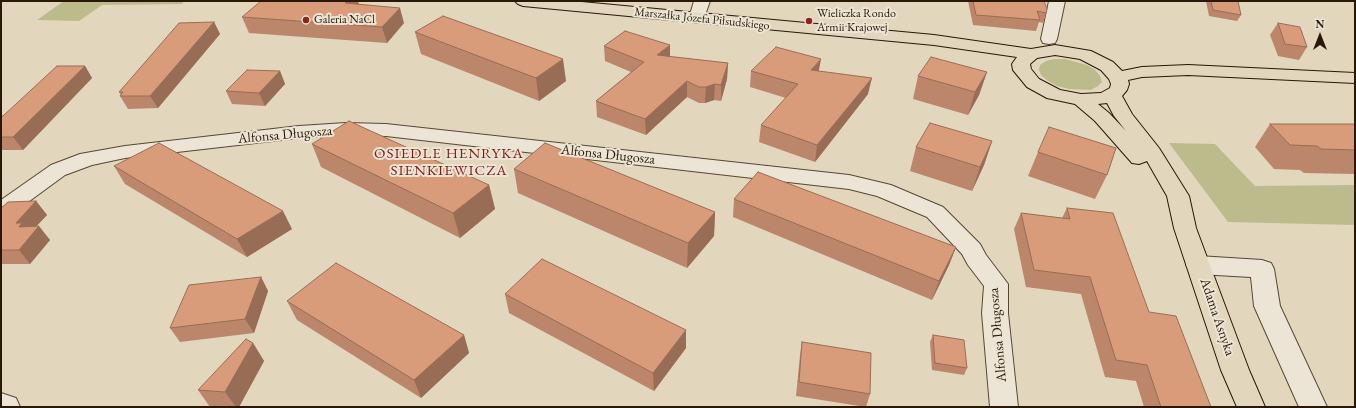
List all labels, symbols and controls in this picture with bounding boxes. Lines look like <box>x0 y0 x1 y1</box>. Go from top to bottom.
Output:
street label: Marszałka Józefa Piłsudskiego <box>634 5 770 33</box>
place label: Wieliczka Rondo Armii Krajowej <box>817 7 896 35</box>
place label: Galeria NaCl <box>314 13 375 27</box>
marker: Galeria NaCl <box>301 15 311 25</box>
marker: Wieliczka Rondo Armii Krajowej <box>804 16 814 26</box>
north arrow <box>1300 16 1340 56</box>
text: N <box>1316 17 1324 31</box>
street label: Alfonsa Długosza <box>237 123 333 147</box>
street label: Alfonsa Długosza <box>560 142 656 168</box>
district label: OSIEDLE HENRYKA SIENKIEWICZA <box>374 145 524 180</box>
street label: Adama Asnyka <box>1196 276 1238 358</box>
street label: Alfonsa Długosza <box>986 287 1010 383</box>

